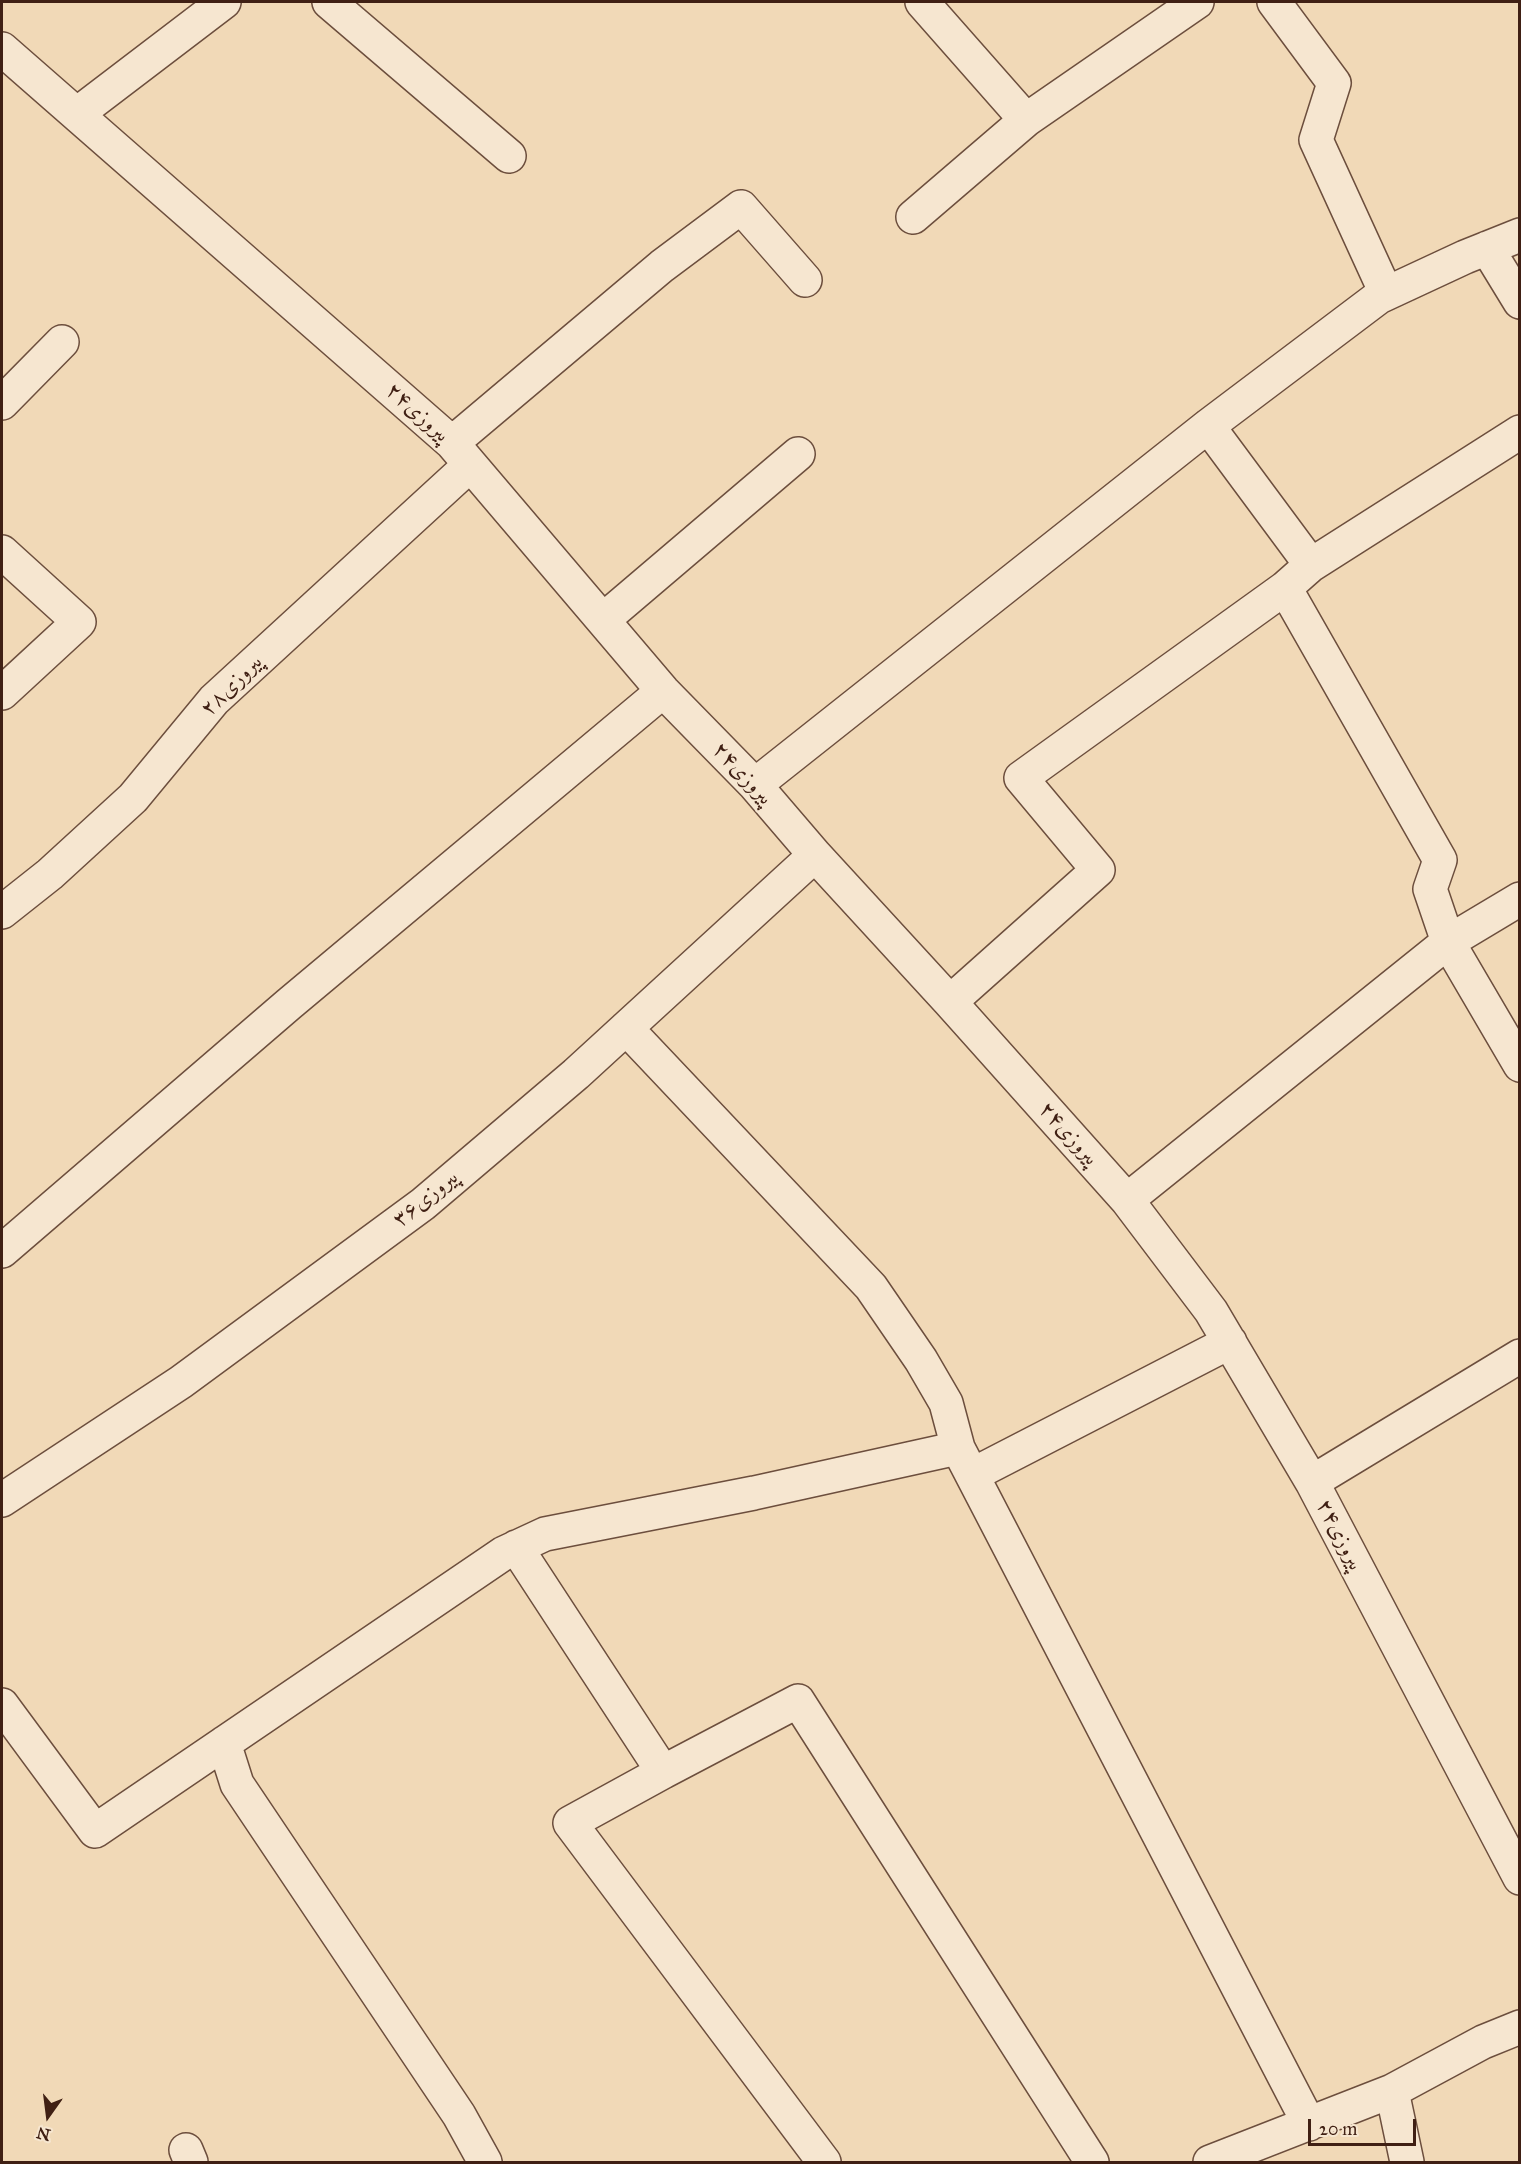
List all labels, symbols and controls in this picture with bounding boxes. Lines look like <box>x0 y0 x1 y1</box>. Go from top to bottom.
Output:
street label: پیروزی۲۴ <box>380 378 454 448</box>
street label: پیروزی۲۸ <box>196 650 268 722</box>
street label: پیروزی۲۴ <box>706 737 778 811</box>
street label: پیروزی۲۴ <box>1033 1097 1103 1171</box>
street label: پیروزی۳۶ <box>388 1165 464 1233</box>
street label: پیروزی۲۴ <box>1310 1495 1368 1575</box>
north arrow <box>18 2086 78 2146</box>
scale bar <box>1311 2107 1419 2145</box>
text: 20 m <box>1319 2118 1357 2140</box>
text: N <box>35 2123 52 2145</box>

